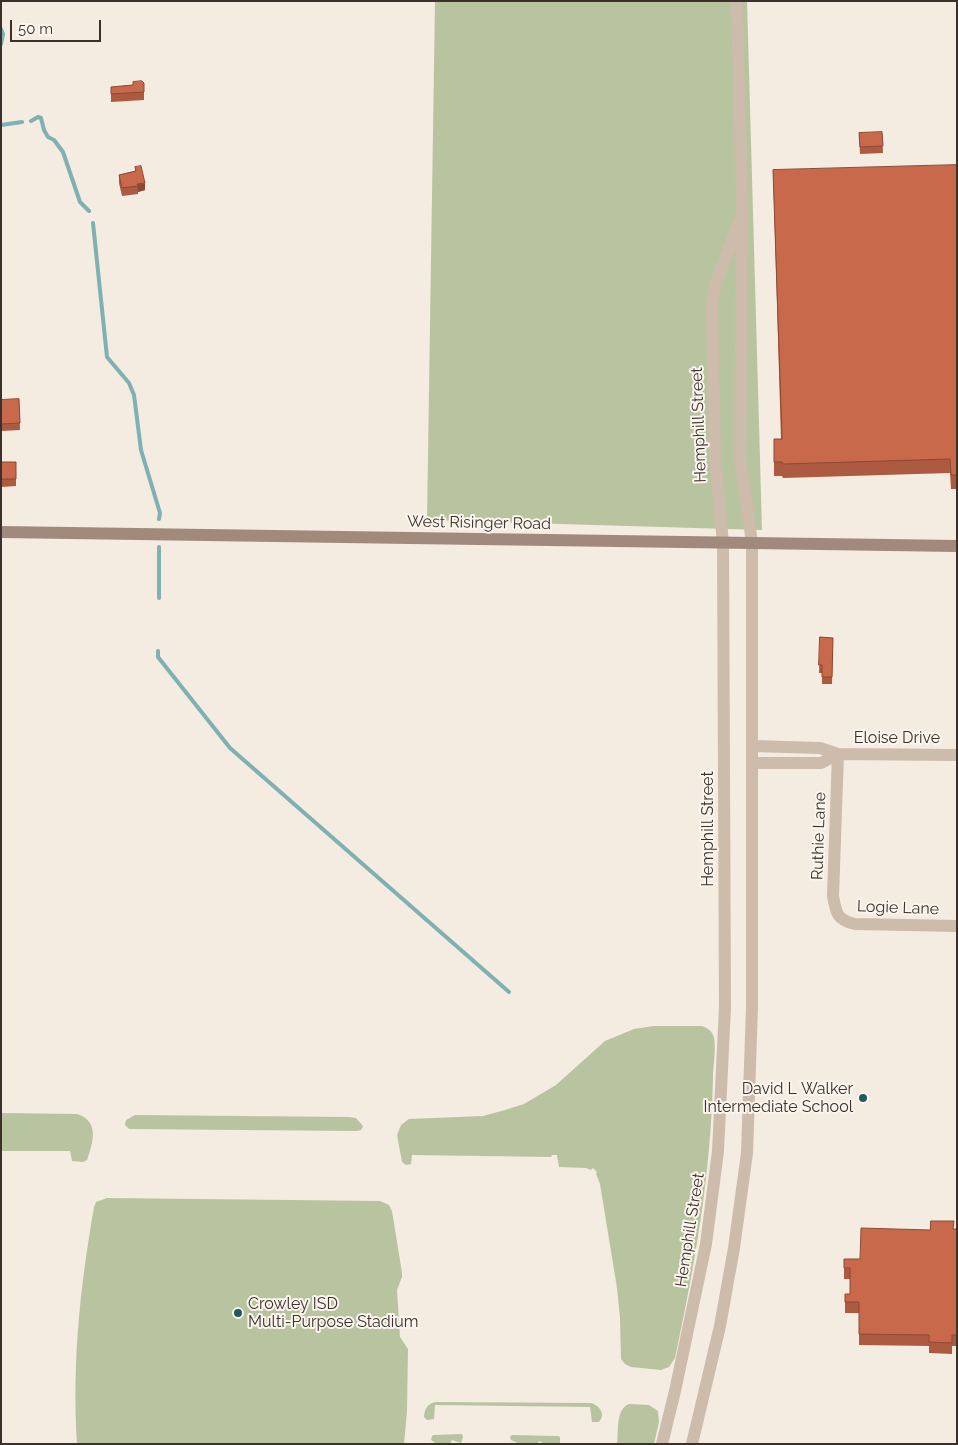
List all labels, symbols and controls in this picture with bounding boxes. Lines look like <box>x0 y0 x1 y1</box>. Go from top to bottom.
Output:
scale bar <box>12 10 104 42</box>
text: 50 m <box>18 20 53 38</box>
street label: Hemphill Street <box>687 367 711 483</box>
street label: West Risinger Road <box>407 512 551 534</box>
street label: Eloise Drive <box>854 728 940 748</box>
street label: Hemphill Street <box>698 771 718 887</box>
street label: Ruthie Lane <box>808 792 830 880</box>
street label: Logie Lane <box>857 897 939 919</box>
place label: David L Walker Intermediate School <box>703 1079 853 1117</box>
marker: David L Walker Intermediate School <box>857 1092 869 1104</box>
street label: Hemphill Street <box>671 1171 709 1289</box>
place label: Crowley ISD Multi-Purpose Stadium <box>248 1294 418 1332</box>
marker: Crowley ISD Multi-Purpose Stadium <box>232 1307 244 1319</box>

